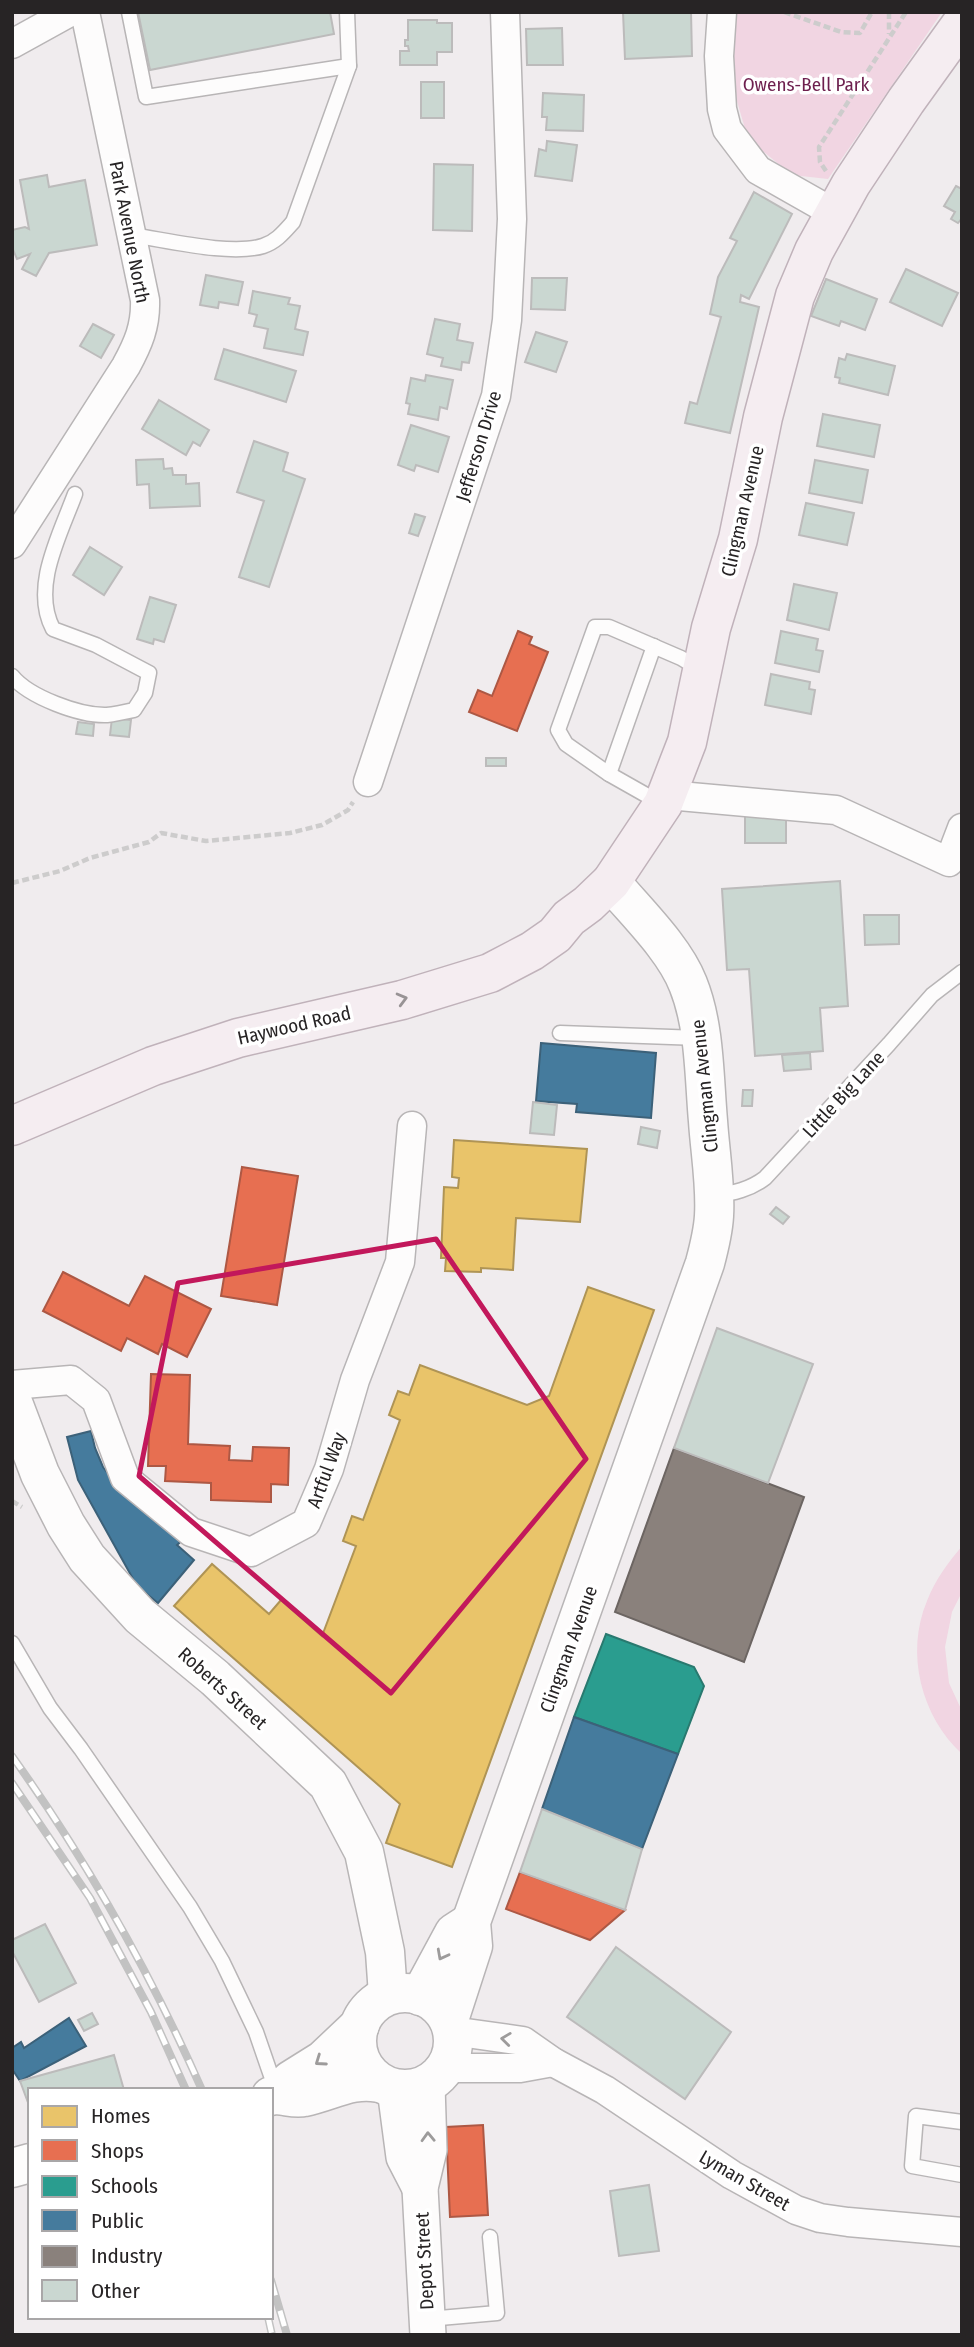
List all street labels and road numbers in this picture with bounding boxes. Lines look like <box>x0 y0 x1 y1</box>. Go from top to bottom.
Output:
street label: Park Avenue North <box>104 159 155 305</box>
street label: Jefferson Drive <box>451 388 506 504</box>
street label: Clingman Avenue <box>716 443 769 579</box>
street label: Haywood Road <box>235 1001 353 1050</box>
street label: Clingman Avenue <box>686 1018 723 1154</box>
street label: Little Big Lane <box>798 1046 889 1142</box>
street label: Artful Way <box>302 1429 351 1511</box>
street label: Clingman Avenue <box>535 1582 602 1716</box>
street label: Roberts Street <box>173 1642 272 1735</box>
street label: Lyman Street <box>695 2145 795 2216</box>
street label: Depot Street <box>410 2211 439 2310</box>

